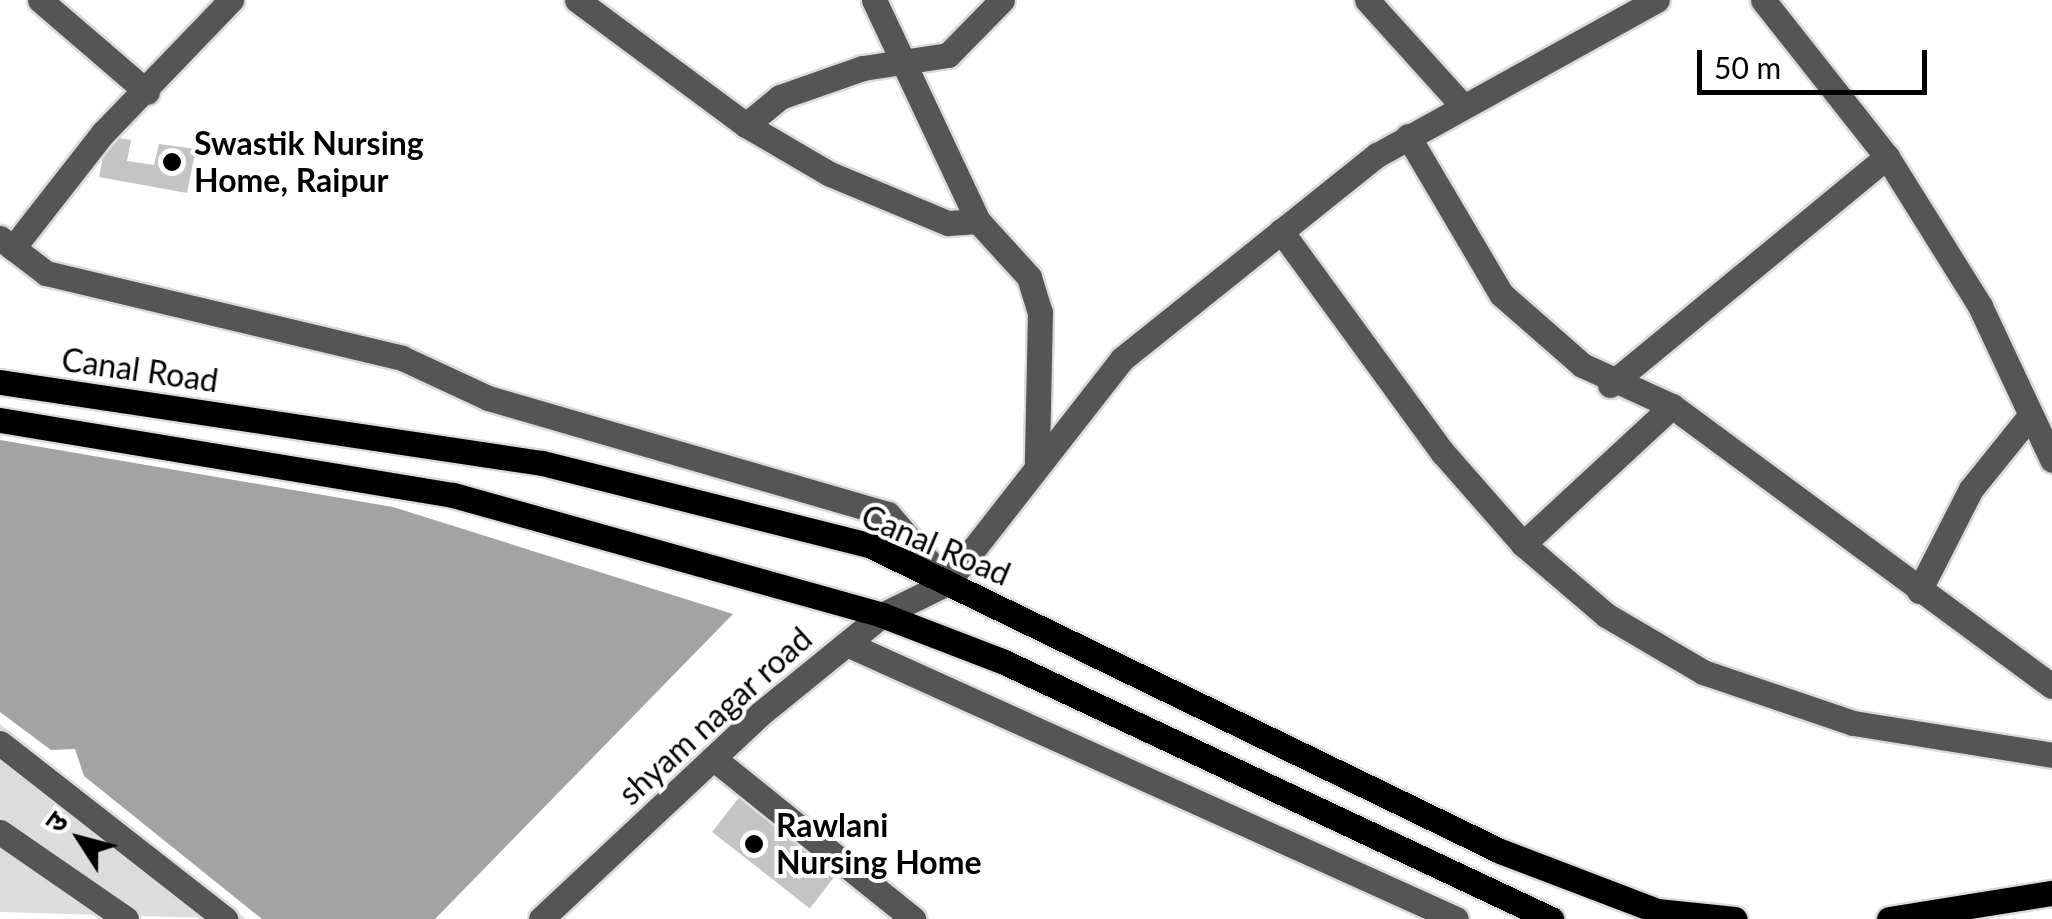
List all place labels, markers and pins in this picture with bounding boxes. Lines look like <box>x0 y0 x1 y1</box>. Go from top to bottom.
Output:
place label: Swastik Nursing Home, Raipur <box>194 125 424 200</box>
marker: Swastik Nursing Home, Raipur <box>159 149 185 175</box>
place label: Rawlani Nursing Home <box>776 807 982 882</box>
marker: Rawlani Nursing Home <box>741 831 767 857</box>

